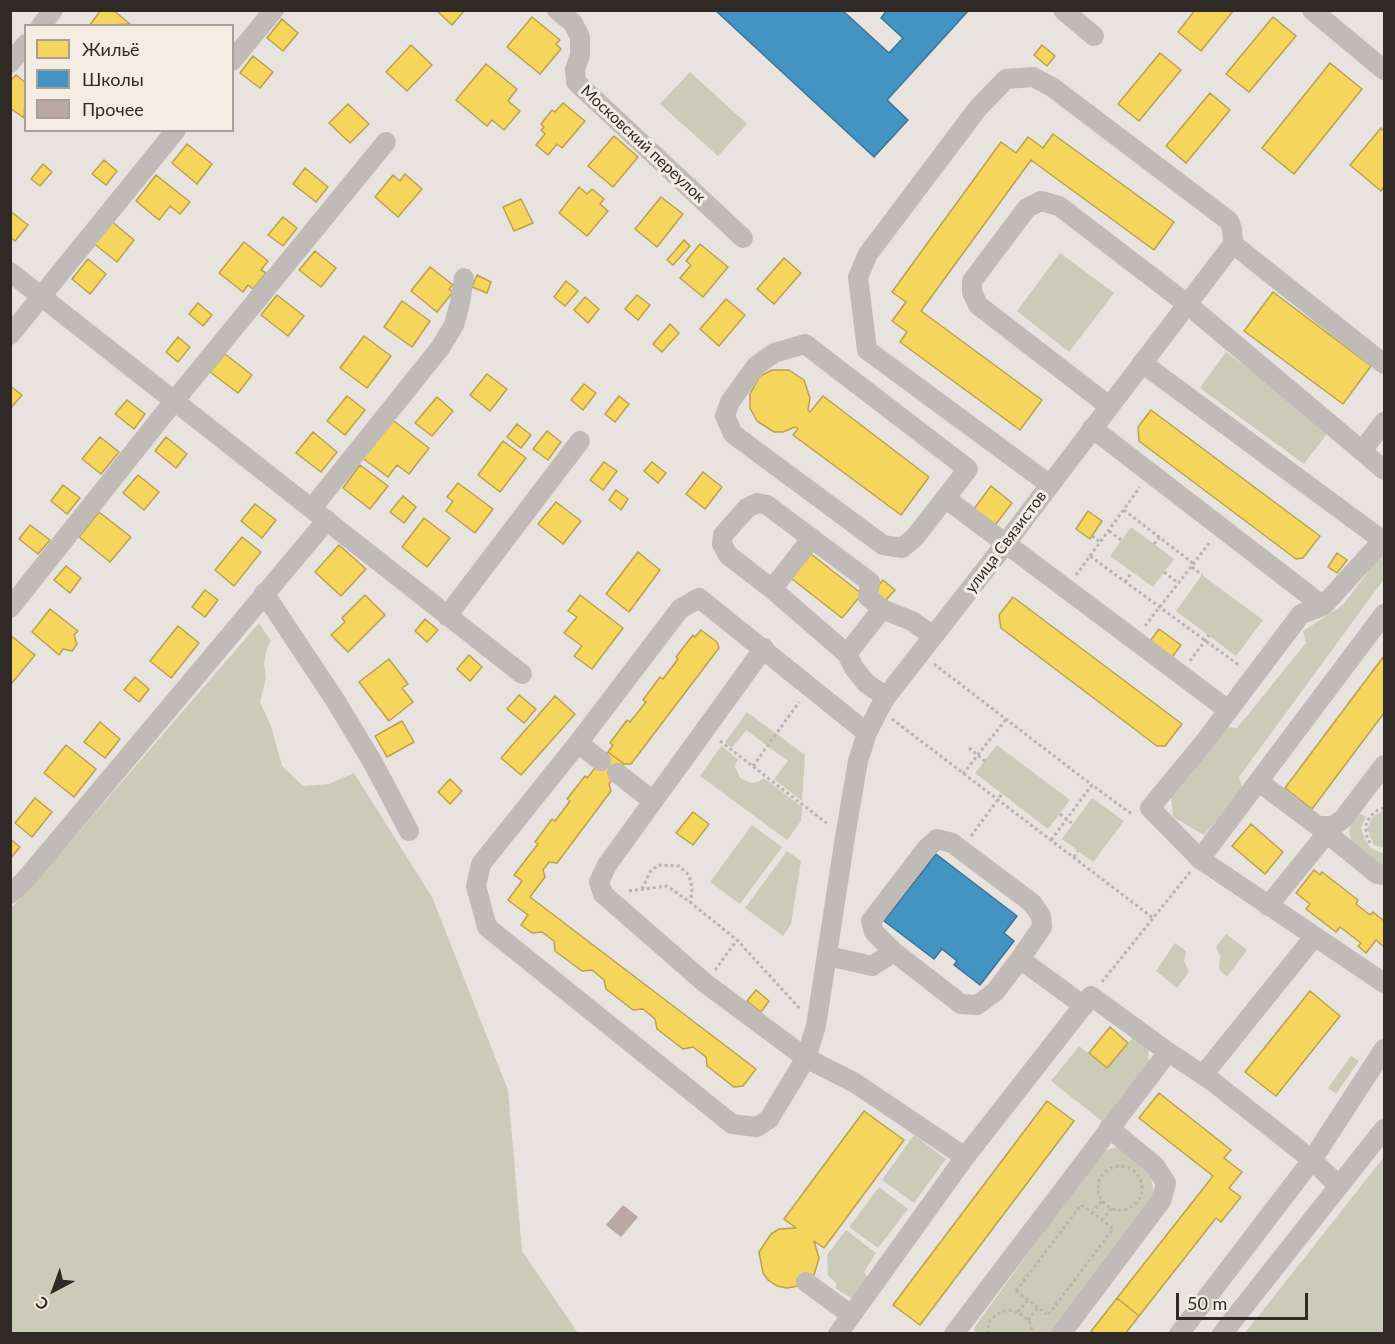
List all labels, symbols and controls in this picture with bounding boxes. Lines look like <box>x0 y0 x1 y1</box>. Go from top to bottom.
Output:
legend <box>24 24 234 132</box>
text: Жильё <box>82 38 140 60</box>
text: Школы <box>82 68 144 90</box>
street label: Московский переулок <box>577 81 709 207</box>
text: Прочее <box>82 98 144 120</box>
street label: улица Связистов <box>961 487 1051 597</box>
north arrow <box>24 1260 84 1320</box>
scale bar <box>1179 1281 1311 1319</box>
text: 50 m <box>1187 1292 1227 1314</box>
text: С <box>32 1293 52 1315</box>

